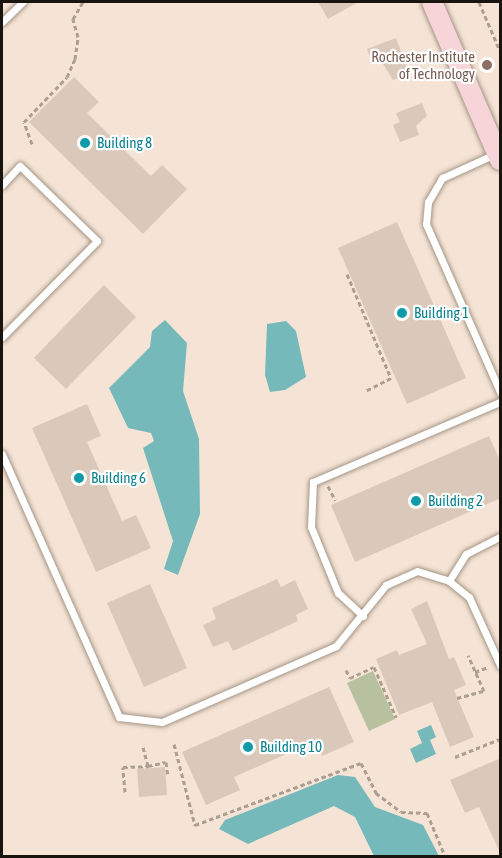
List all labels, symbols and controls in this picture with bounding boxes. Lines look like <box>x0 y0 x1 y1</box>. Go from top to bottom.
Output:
place label: Rochester Institute of Technology <box>371 47 475 82</box>
marker: Rochester Institute of Technology <box>480 58 494 72</box>
place label: Building 8 <box>97 134 152 152</box>
marker: Building 8 <box>78 136 92 150</box>
place label: Building 1 <box>414 304 469 322</box>
marker: Building 1 <box>395 306 409 320</box>
place label: Building 6 <box>91 469 146 487</box>
marker: Building 6 <box>72 471 86 485</box>
place label: Building 2 <box>428 492 483 510</box>
marker: Building 2 <box>409 494 423 508</box>
place label: Building 10 <box>260 738 322 756</box>
marker: Building 10 <box>241 740 255 754</box>

